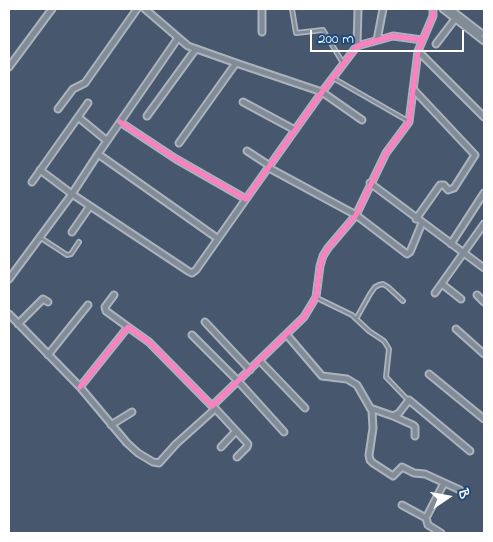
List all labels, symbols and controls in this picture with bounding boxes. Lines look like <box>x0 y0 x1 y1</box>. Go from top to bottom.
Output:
scale bar <box>313 20 467 52</box>
text: 200 m <box>318 28 354 50</box>
north arrow <box>423 472 473 522</box>
text: B <box>452 487 474 501</box>

